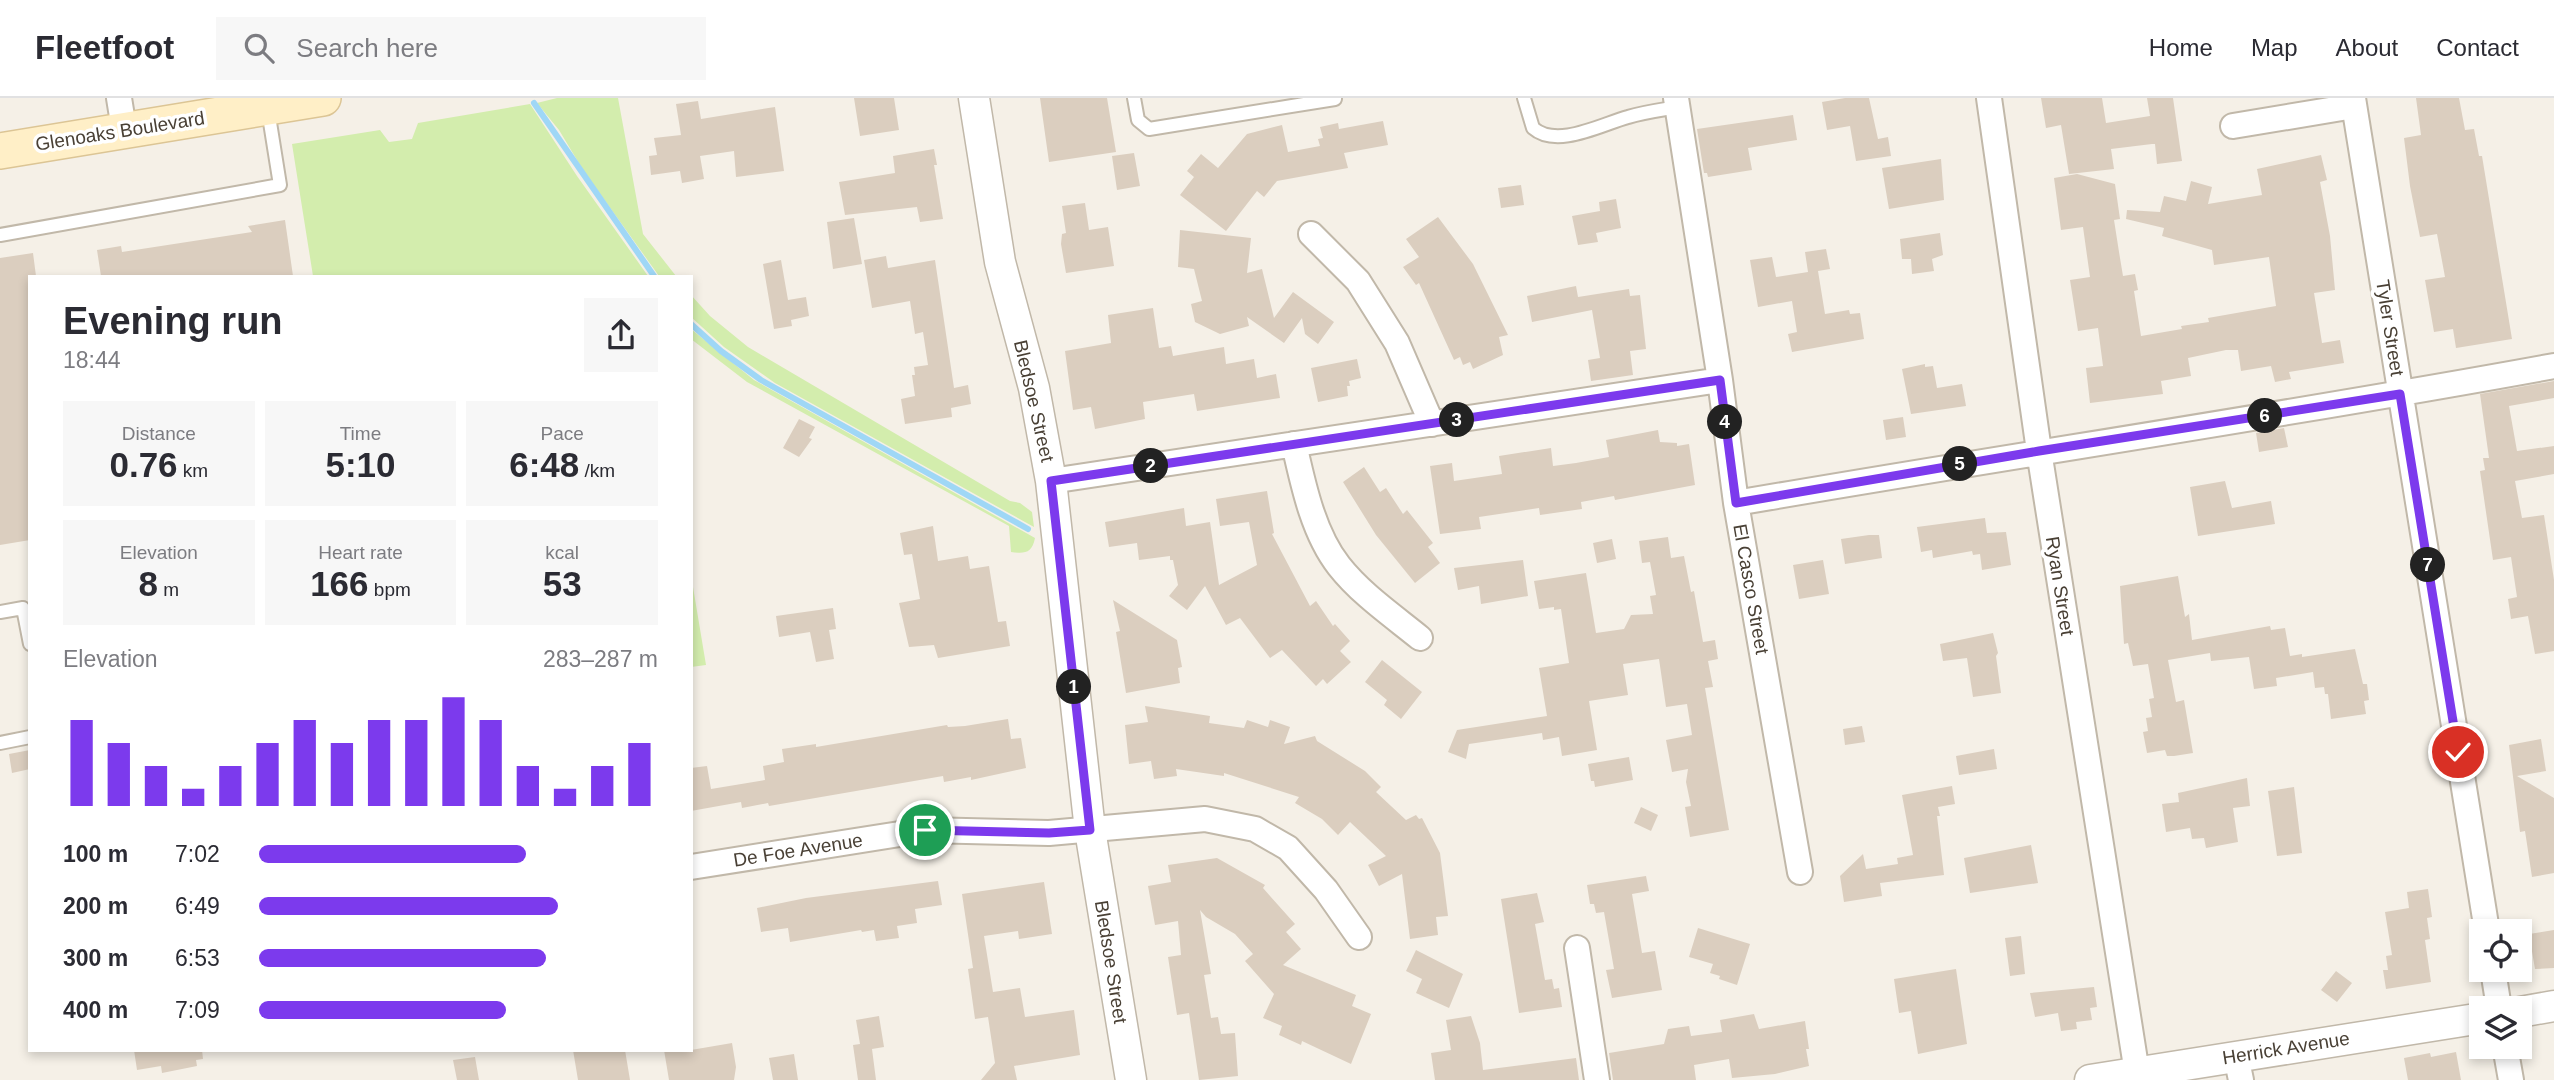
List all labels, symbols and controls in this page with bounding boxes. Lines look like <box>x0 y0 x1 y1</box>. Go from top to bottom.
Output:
search box <box>216 17 706 80</box>
text: Fleetfoot <box>35 29 174 66</box>
icon: search <box>240 29 278 67</box>
text: Search here <box>296 33 438 63</box>
text: Home <box>2149 34 2213 61</box>
text: Map <box>2251 34 2298 61</box>
text: About <box>2336 34 2398 61</box>
text: Contact <box>2436 34 2519 61</box>
street label: Glenoaks Boulevard <box>34 107 206 155</box>
street label: Tyler Street <box>2372 278 2408 378</box>
button: share <box>584 298 658 372</box>
text: Evening run <box>63 300 283 342</box>
street label: Bledsoe Street <box>1010 338 1058 465</box>
text: 18:44 <box>63 347 121 373</box>
pin: 6 <box>2248 398 2282 434</box>
pin: 3 <box>1440 402 1474 438</box>
pin: 4 <box>1708 404 1742 440</box>
text: 6 <box>2259 405 2270 426</box>
text: 3 <box>1451 409 1462 430</box>
text: 4 <box>1719 411 1730 432</box>
text: Distance <box>122 423 196 444</box>
text: Time <box>340 423 381 444</box>
text: Pace <box>541 423 584 444</box>
text: 0.76 <box>109 445 178 484</box>
text: 5:10 <box>325 445 396 484</box>
text: 6:48 <box>509 445 579 484</box>
pin: 5 <box>1942 446 1978 482</box>
pin: 2 <box>1134 448 1168 484</box>
text: 5 <box>1954 453 1965 474</box>
text: 2 <box>1145 455 1156 476</box>
text: km <box>178 460 208 481</box>
text: /km <box>579 460 615 481</box>
street label: El Casco Street <box>1729 522 1773 657</box>
street label: Ryan Street <box>2042 535 2078 638</box>
text: Elevation <box>120 542 198 563</box>
text: Heart rate <box>318 542 403 563</box>
text: kcal <box>545 542 579 563</box>
pin: 7 <box>2410 547 2446 582</box>
text: 7 <box>2422 554 2433 575</box>
text: 8 <box>139 564 158 603</box>
text: 166 <box>310 564 369 603</box>
text: 53 <box>543 564 582 603</box>
text: m <box>158 579 179 600</box>
text: bpm <box>369 579 411 600</box>
text: Elevation <box>63 646 158 672</box>
text: 283–287 m <box>543 646 658 672</box>
pin: 1 <box>1056 670 1092 704</box>
text: 1 <box>1068 676 1079 697</box>
pin <box>2428 722 2488 782</box>
icon: check <box>2439 733 2477 771</box>
pin <box>895 800 955 860</box>
icon: arrive <box>906 811 944 849</box>
street label: De Foe Avenue <box>732 829 864 871</box>
text: 100 m <box>63 841 128 867</box>
text: 7:02 <box>175 841 220 867</box>
text: 200 m <box>63 893 128 919</box>
text: 6:49 <box>175 893 220 919</box>
street label: Bledsoe Street <box>1091 899 1131 1026</box>
map controls <box>2469 919 2532 1059</box>
button: locate <box>2469 919 2532 982</box>
text: 300 m <box>63 945 128 971</box>
text: 6:53 <box>175 945 220 971</box>
button: layers <box>2469 996 2532 1059</box>
text: 400 m <box>63 997 128 1023</box>
text: 7:09 <box>175 997 220 1023</box>
street label: Herrick Avenue <box>2221 1028 2351 1068</box>

